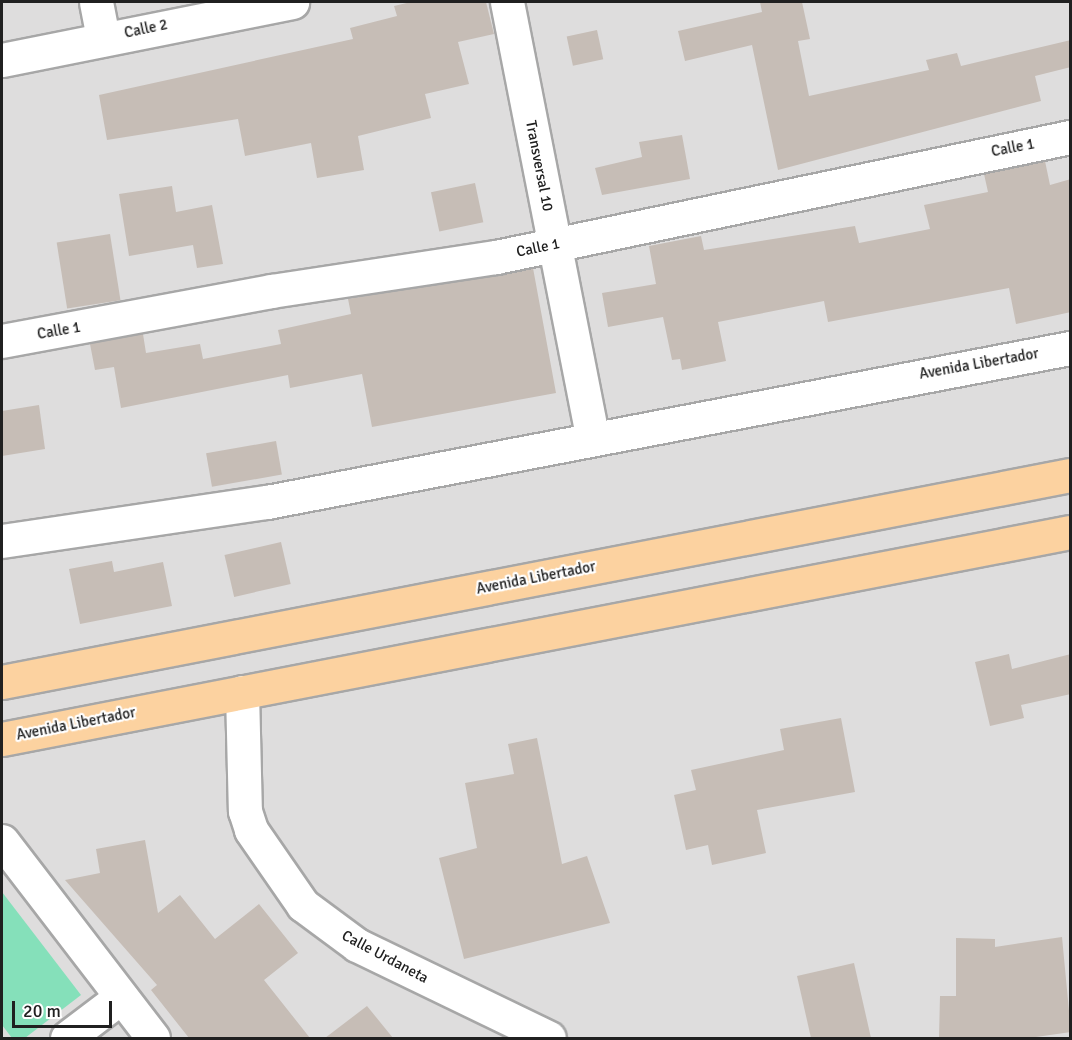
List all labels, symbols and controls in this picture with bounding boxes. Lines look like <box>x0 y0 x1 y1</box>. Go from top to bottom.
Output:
street label: Calle 2 <box>123 16 169 42</box>
street label: Transversal 10 <box>521 119 557 213</box>
street label: Calle 1 <box>990 135 1036 161</box>
street label: Calle 1 <box>515 235 561 261</box>
street label: Calle 1 <box>36 318 82 344</box>
street label: Avenida Libertador <box>918 345 1040 383</box>
street label: Avenida Libertador <box>475 558 597 598</box>
street label: Avenida Libertador <box>15 704 137 744</box>
street label: Calle Urdaneta <box>339 927 431 987</box>
scale bar <box>15 989 116 1027</box>
text: 20 m <box>23 1000 61 1022</box>

